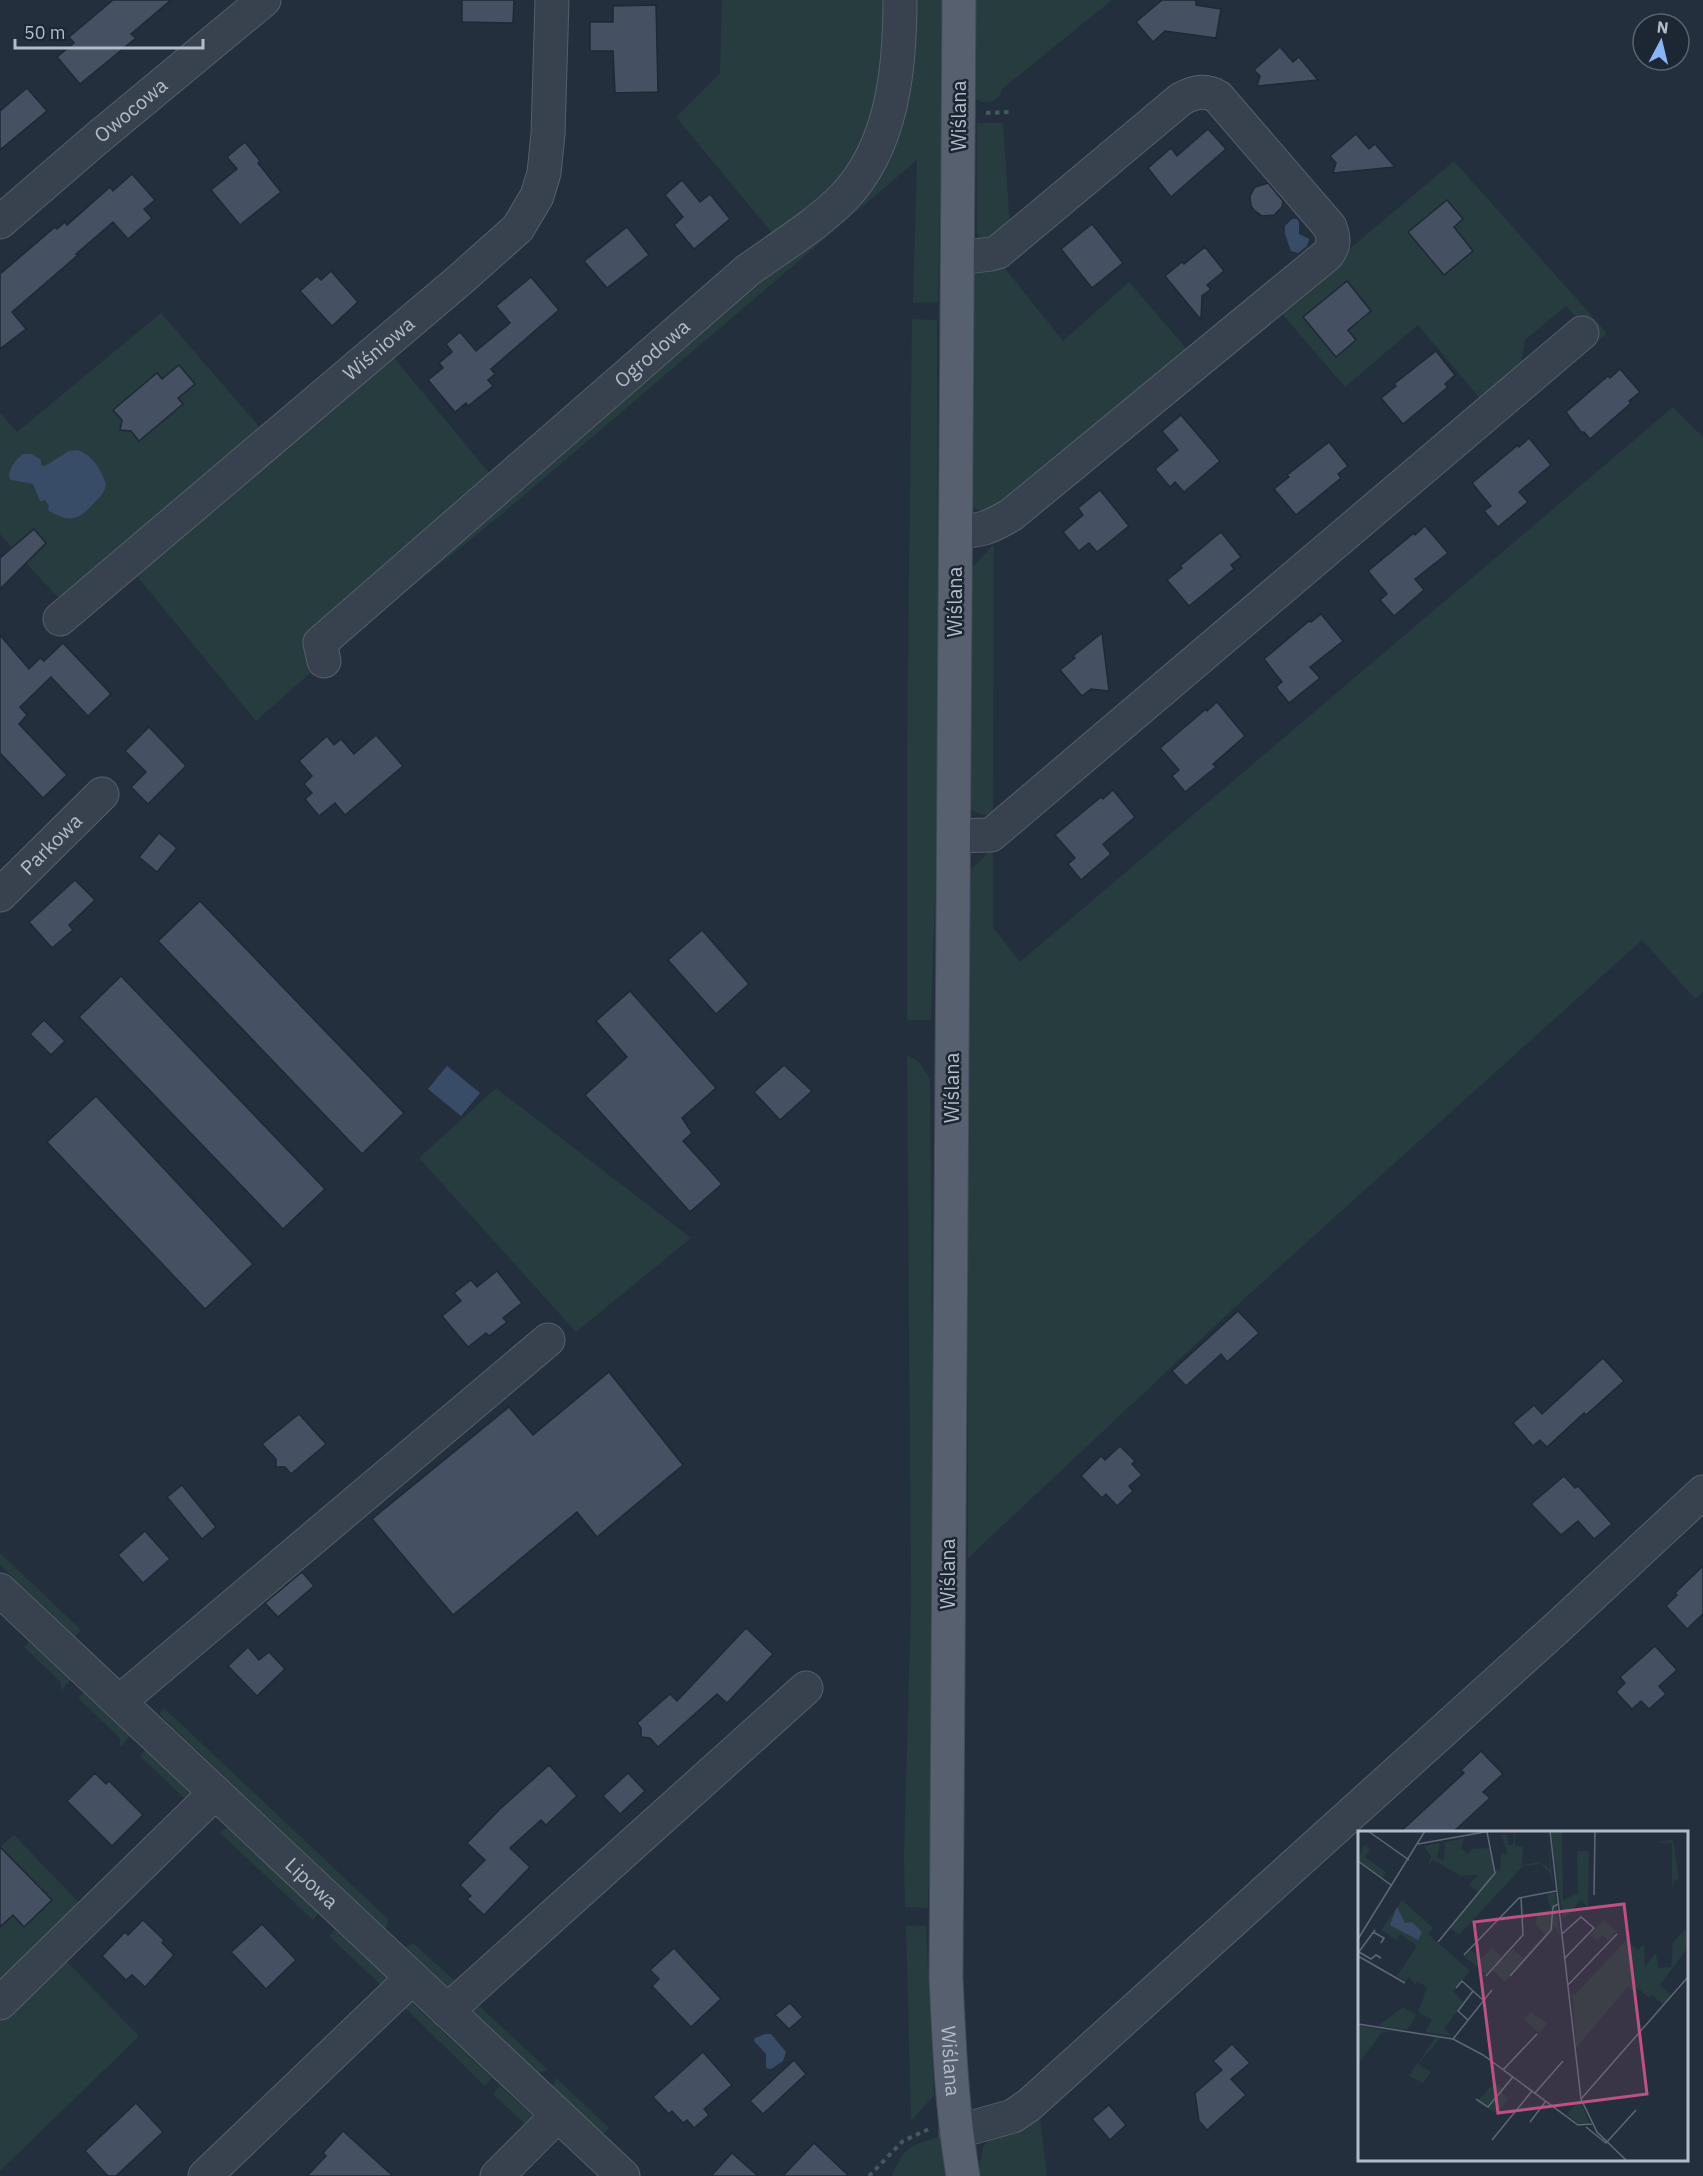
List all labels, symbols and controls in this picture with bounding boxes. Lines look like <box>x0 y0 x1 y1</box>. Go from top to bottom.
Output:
scale bar <box>15 12 202 50</box>
north arrow <box>1631 12 1691 72</box>
text: N <box>1656 16 1670 38</box>
text: 50 m <box>24 21 66 44</box>
street label: Owocowa <box>88 71 173 148</box>
street label: Wiślana <box>945 80 972 151</box>
street label: Wiśniowa <box>337 310 420 386</box>
street label: Ogrodowa <box>608 313 696 393</box>
street label: Wiślana <box>941 566 968 637</box>
street label: Parkowa <box>14 807 88 881</box>
street label: Wiślana <box>938 1052 965 1123</box>
street label: Wiślana <box>934 1538 961 1609</box>
inset map <box>1358 1831 1688 2161</box>
street label: Lipowa <box>280 1851 345 1915</box>
street label: Wiślana <box>935 2025 967 2098</box>

